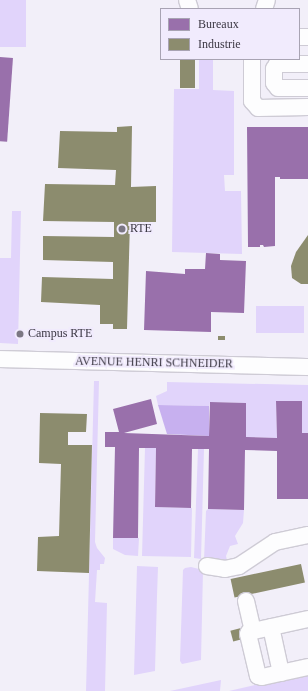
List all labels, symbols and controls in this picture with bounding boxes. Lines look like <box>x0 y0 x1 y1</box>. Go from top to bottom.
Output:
legend <box>160 8 300 60</box>
text: Bureaux <box>198 17 239 31</box>
text: Industrie <box>198 37 241 51</box>
place label: RTE <box>130 222 152 236</box>
marker: RTE <box>117 224 127 234</box>
place label: Campus RTE <box>28 327 92 341</box>
marker: Campus RTE <box>15 329 25 339</box>
street label: AVENUE HENRI SCHNEIDER <box>75 354 233 372</box>

